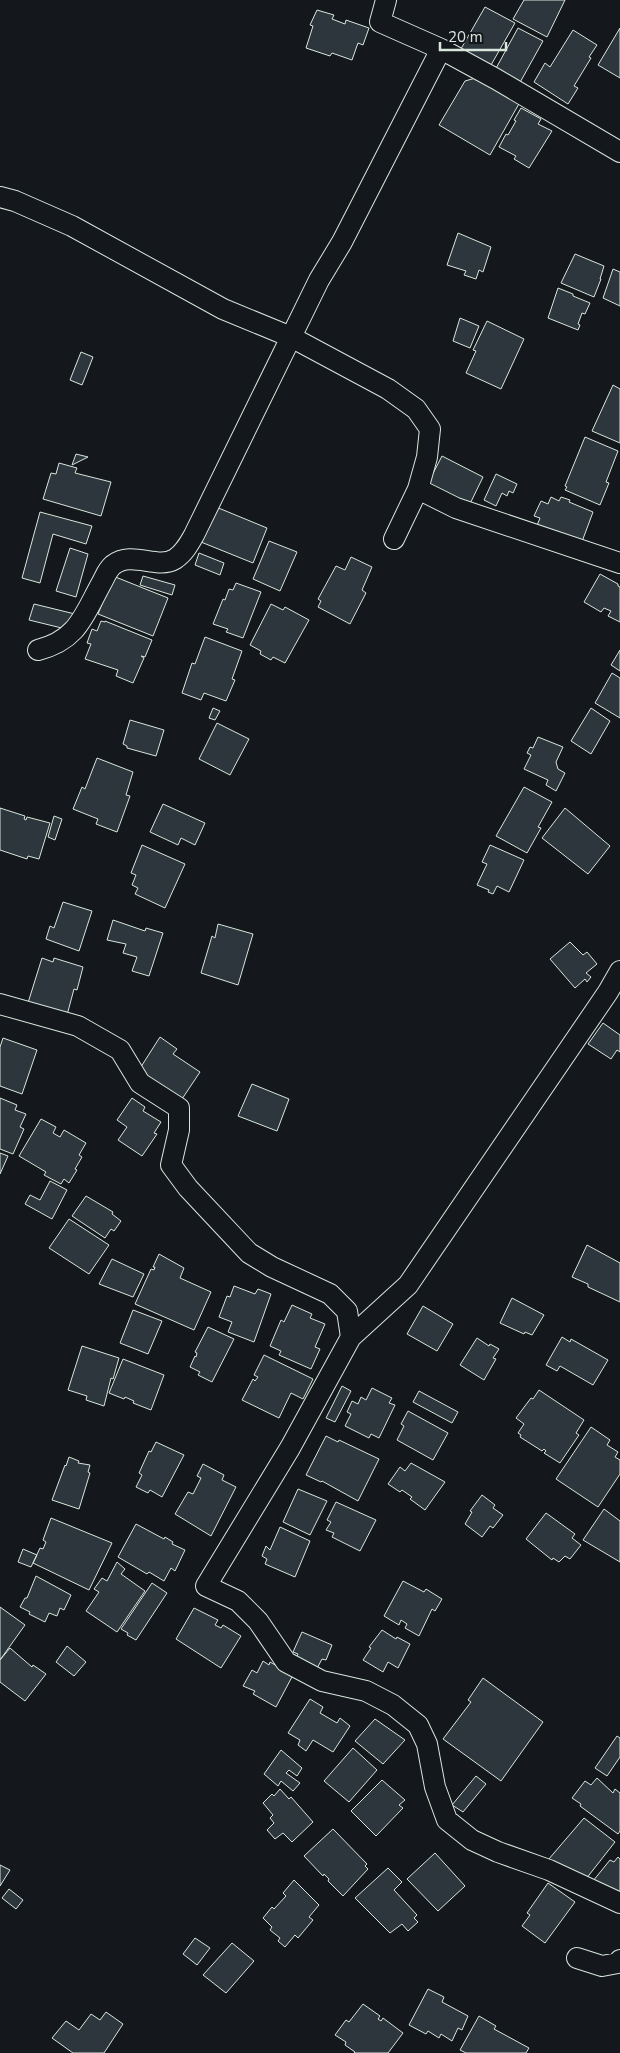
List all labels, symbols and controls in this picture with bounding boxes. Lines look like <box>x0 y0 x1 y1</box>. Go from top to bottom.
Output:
scale bar <box>440 20 506 52</box>
text: 20 m <box>448 27 483 47</box>

